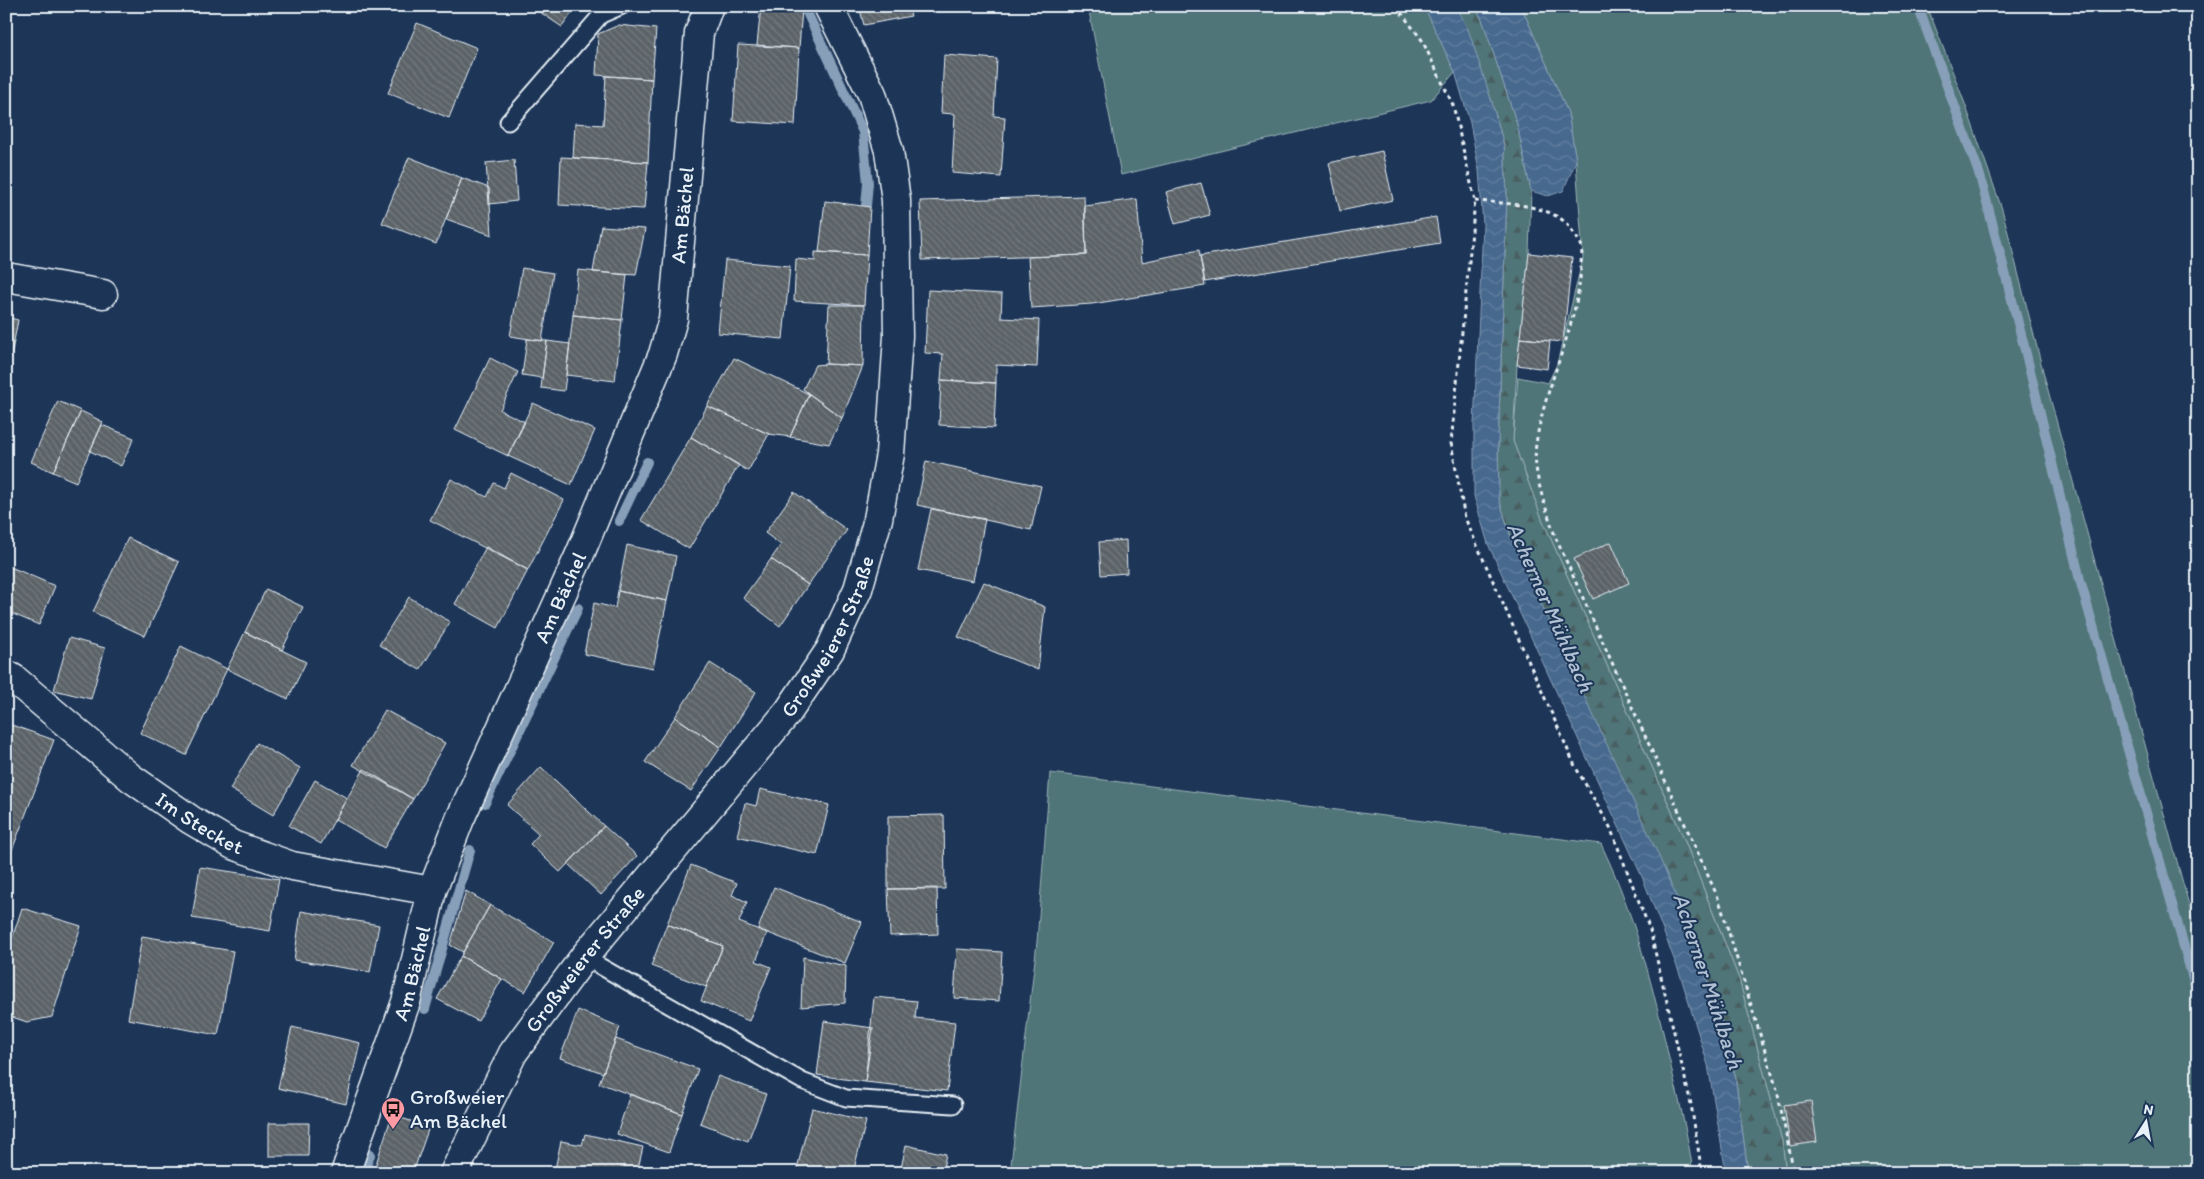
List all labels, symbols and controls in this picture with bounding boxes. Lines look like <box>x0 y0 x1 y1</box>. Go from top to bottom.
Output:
street label: Am Bächel <box>665 165 699 265</box>
water label: Acherner Mühlbach <box>1501 518 1600 697</box>
street label: Am Bächel <box>528 548 591 647</box>
street label: Großweierer Straße <box>775 553 879 722</box>
street label: Im Stecket <box>151 786 246 860</box>
street label: Großweierer Straße <box>520 881 650 1037</box>
water label: Acherner Mühlbach <box>1667 890 1750 1073</box>
street label: Am Bächel <box>387 923 435 1024</box>
place label: Großweier Am Bächel <box>410 1084 507 1133</box>
bus stop icon: Großweier Am Bächel <box>380 1096 406 1130</box>
north arrow <box>2122 1096 2172 1146</box>
text: N <box>2142 1100 2155 1119</box>

